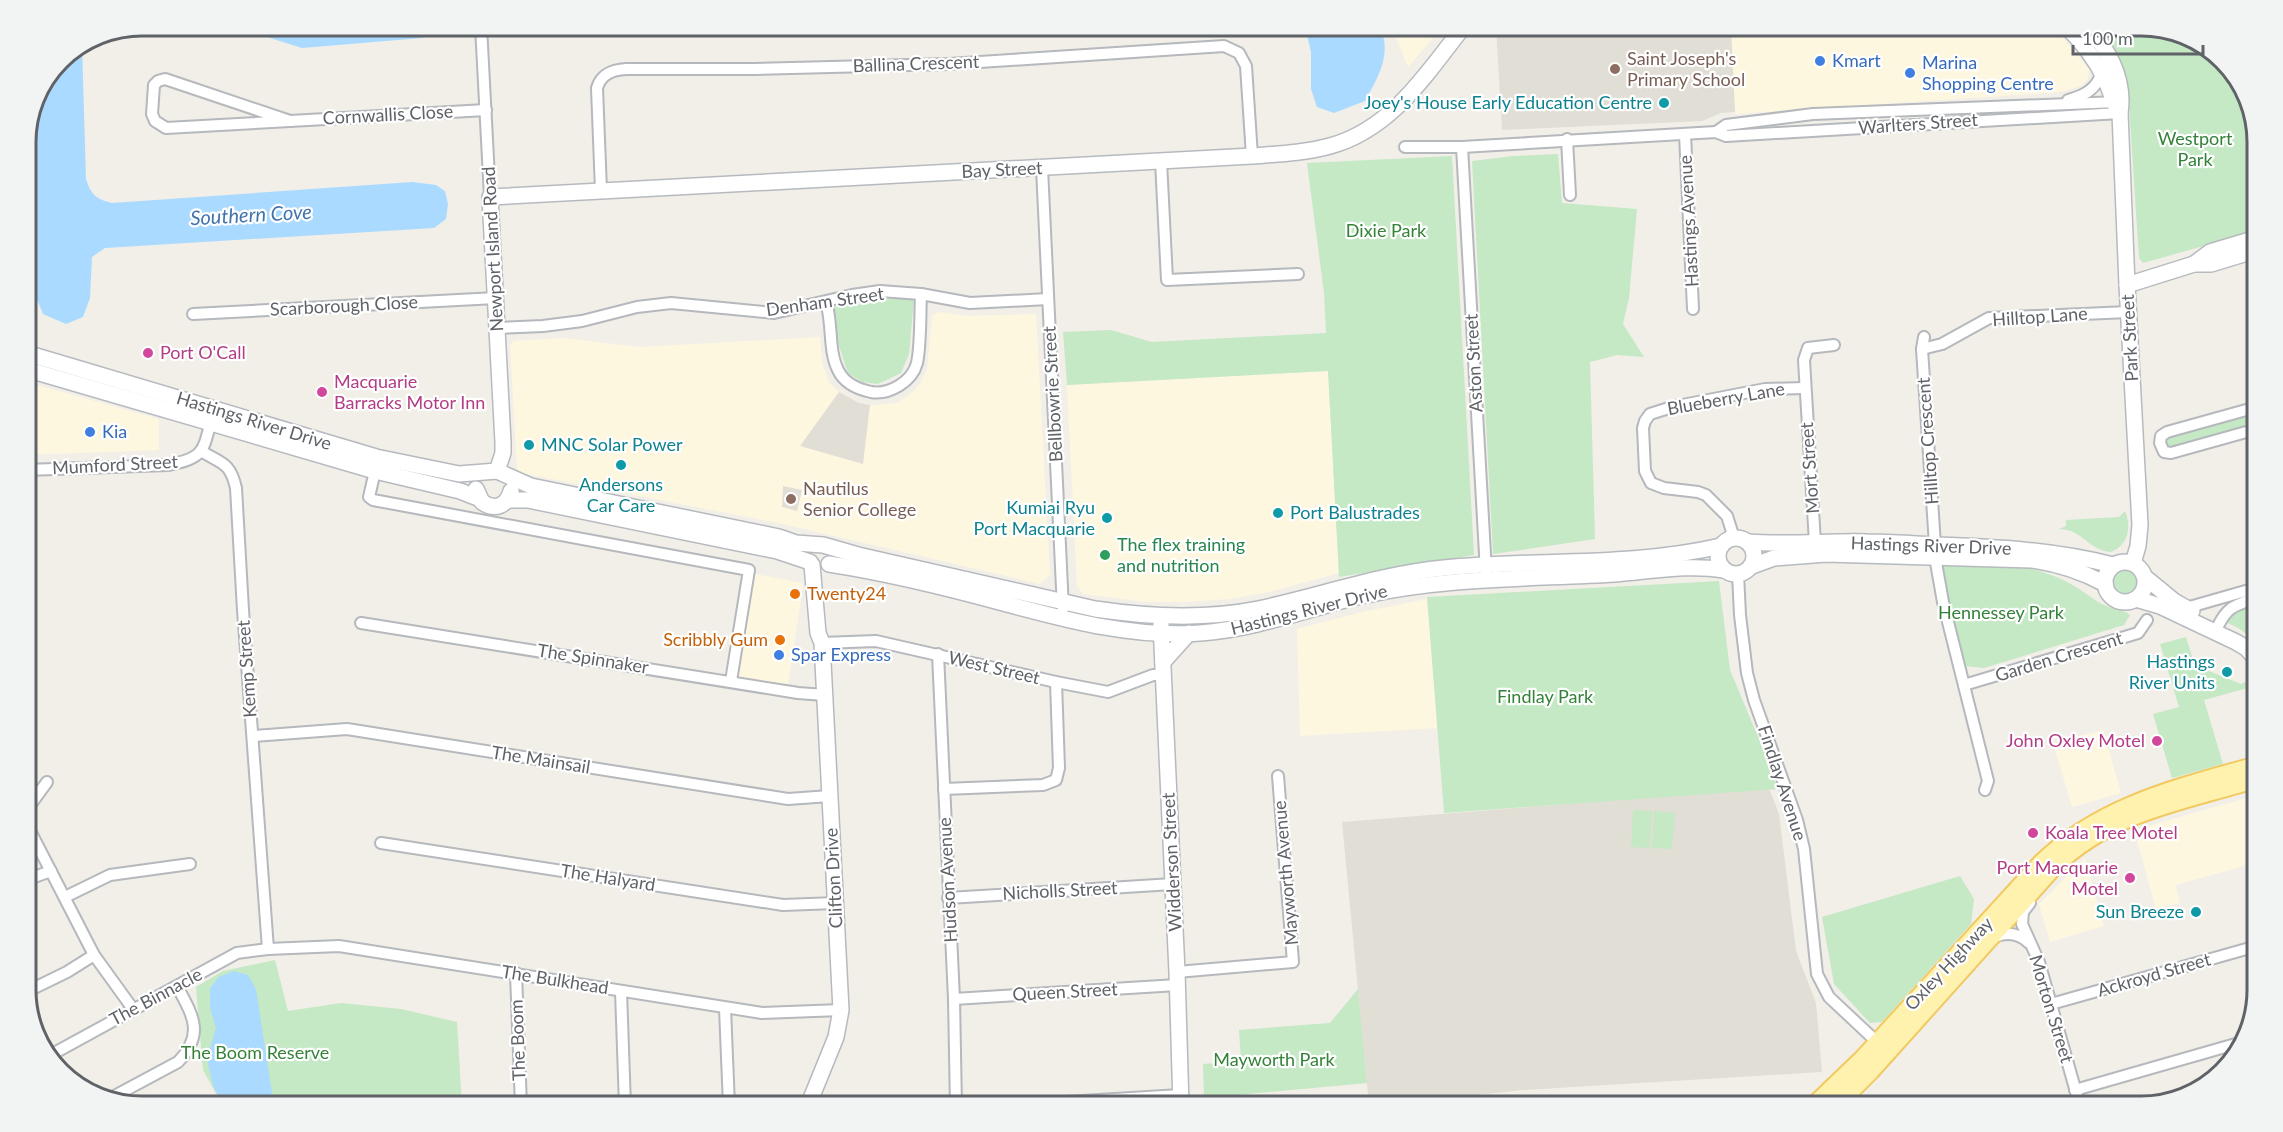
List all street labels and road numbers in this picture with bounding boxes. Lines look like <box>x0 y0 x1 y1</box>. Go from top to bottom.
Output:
street label: Ballina Crescent <box>852 50 980 76</box>
street label: Cornwallis Close <box>322 100 454 128</box>
street label: Warlters Street <box>1858 108 1979 138</box>
street label: Hastings Avenue <box>1674 155 1702 288</box>
street label: Bay Street <box>961 156 1044 182</box>
street label: Newport Island Road <box>477 166 507 332</box>
street label: Denham Street <box>764 282 886 320</box>
street label: Scarborough Close <box>269 290 419 320</box>
street label: Park Street <box>2116 293 2142 382</box>
street label: Hilltop Lane <box>1992 302 2088 330</box>
street label: Aston Street <box>1459 313 1487 413</box>
street label: Bellbowrie Street <box>1037 325 1067 463</box>
street label: Hilltop Crescent <box>1912 376 1942 505</box>
street label: Blueberry Lane <box>1665 377 1786 419</box>
street label: Hastings River Drive <box>174 386 334 454</box>
street label: Mort Street <box>1795 421 1823 515</box>
street label: Mumford Street <box>52 450 179 478</box>
street label: Hastings River Drive <box>1850 531 2012 559</box>
street label: Hastings River Drive <box>1228 579 1389 639</box>
street label: Kemp Street <box>232 619 260 719</box>
street label: Garden Crescent <box>1992 626 2126 686</box>
street label: The Spinnaker <box>536 638 651 678</box>
street label: West Street <box>946 646 1043 688</box>
street label: Findlay Avenue <box>1754 722 1812 843</box>
street label: The Mainsail <box>490 740 592 778</box>
street label: Widderson Street <box>1156 791 1186 932</box>
street label: Mayworth Avenue <box>1268 800 1302 946</box>
street label: Hudson Avenue <box>933 817 961 943</box>
street label: Clifton Drive <box>819 827 847 929</box>
street label: The Halyard <box>559 859 657 895</box>
street label: Nicholls Street <box>1002 876 1119 904</box>
street label: Oxley Highway <box>1900 912 1998 1014</box>
street label: Ackroyd Street <box>2095 947 2213 1001</box>
street label: Morton Street <box>2025 952 2079 1066</box>
street label: The Bulkhead <box>500 960 610 998</box>
street label: The Binnacle <box>105 963 206 1030</box>
street label: Queen Street <box>1012 977 1119 1005</box>
street label: The Boom <box>505 999 529 1081</box>

